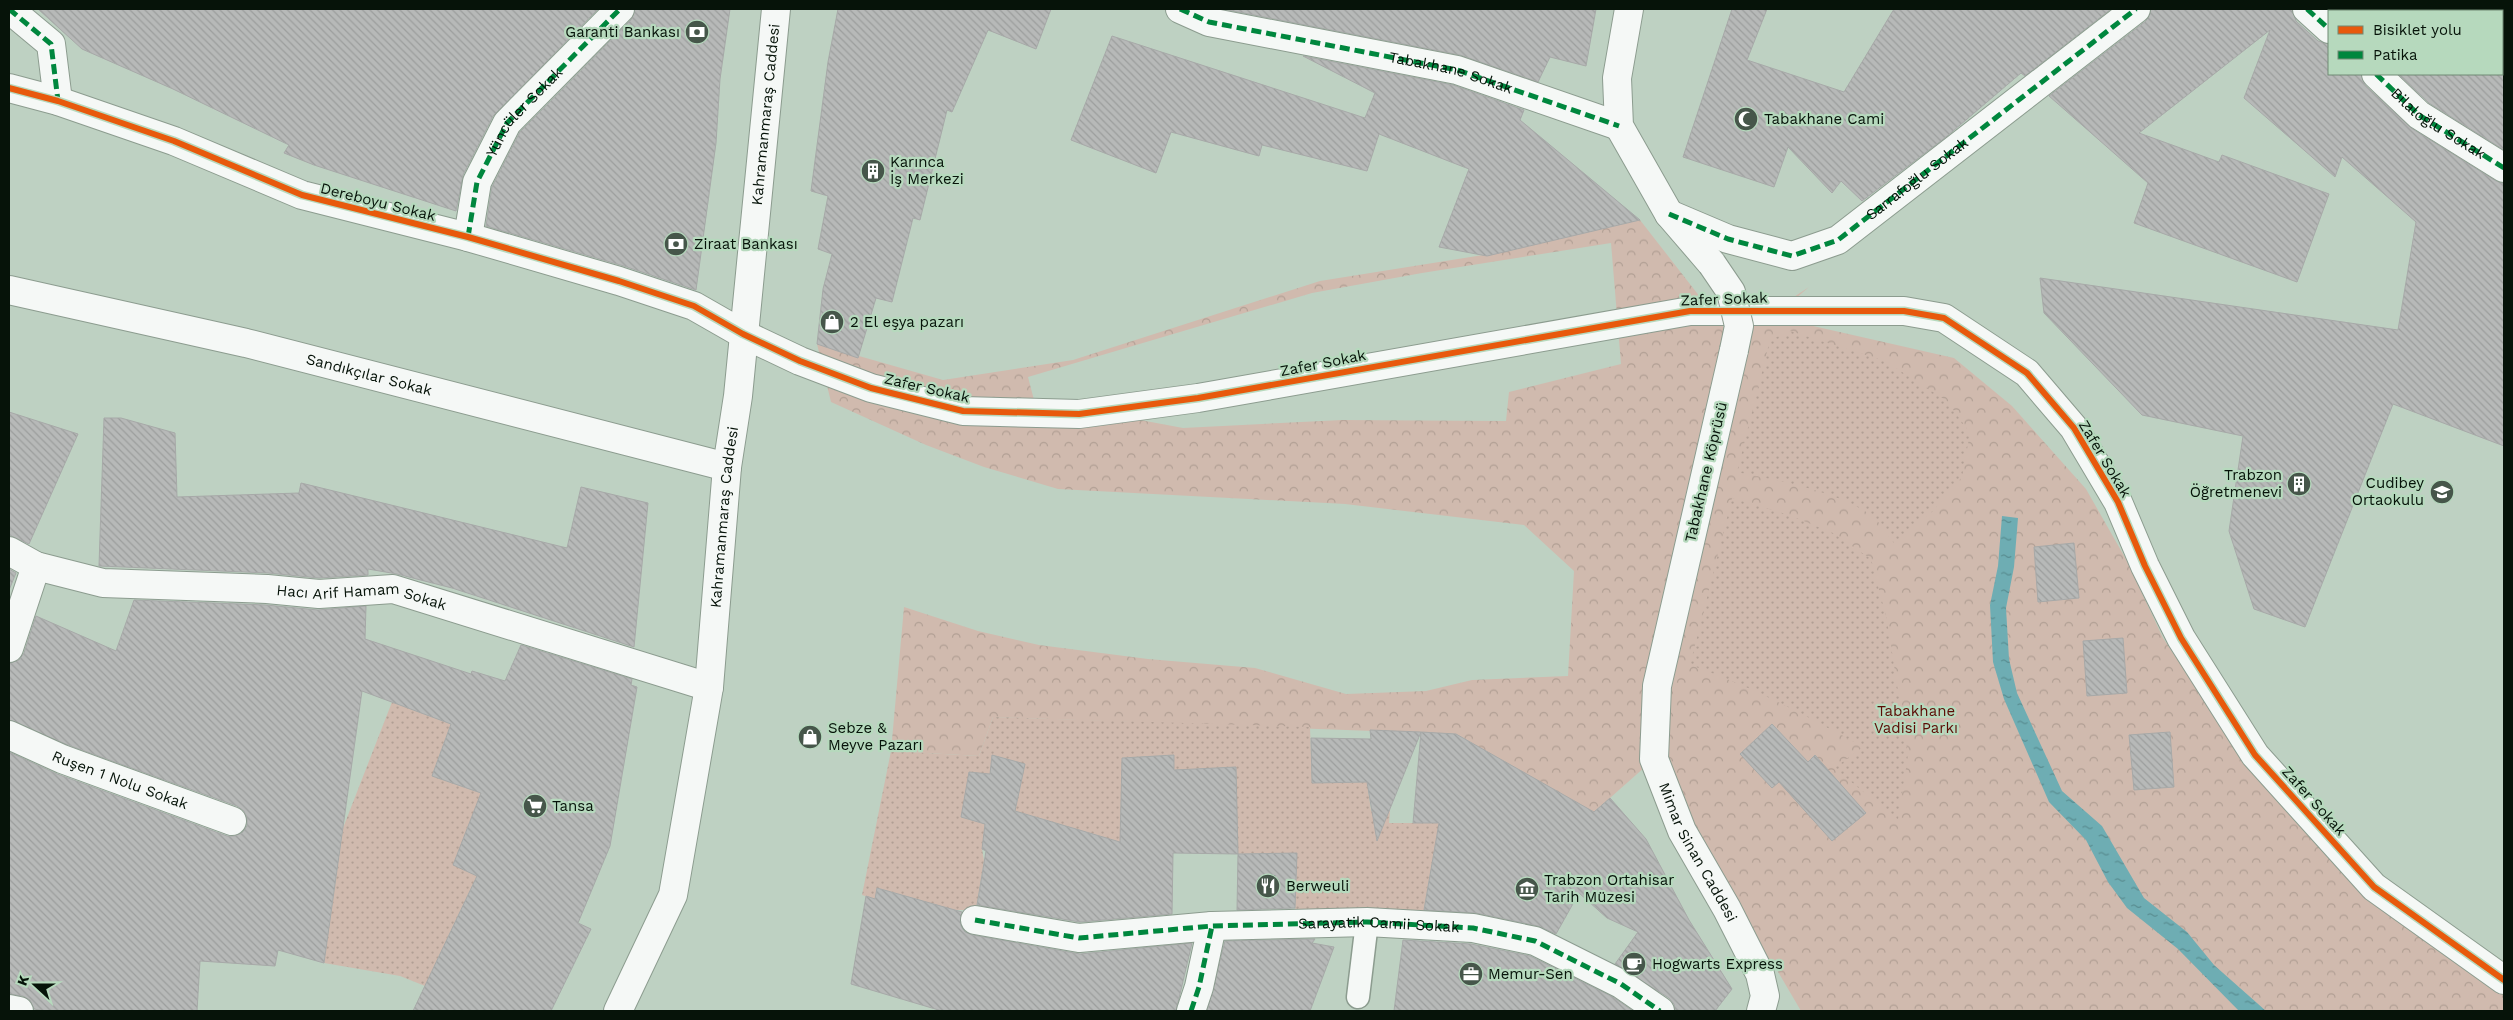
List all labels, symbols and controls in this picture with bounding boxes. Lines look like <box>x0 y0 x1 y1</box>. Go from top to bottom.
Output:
legend <box>2328 10 2503 75</box>
bank icon: Garanti Bankası <box>684 19 710 45</box>
text: Bisiklet yolu <box>2373 21 2462 39</box>
place label: Garanti Bankası <box>565 23 680 41</box>
street label: Kahramanmaraş Caddesi <box>748 23 784 206</box>
text: Patika <box>2373 46 2418 64</box>
street label: Tabakhane Sokak <box>1387 48 1515 98</box>
street label: Yüncüler Sokak <box>482 63 567 160</box>
street label: Bilaloğlu Sokak <box>2387 84 2489 163</box>
mosque icon: Tabakhane Cami <box>1733 106 1759 132</box>
place label: Tabakhane Cami <box>1764 110 1884 128</box>
street label: Sarrafoğlu Sokak <box>1862 133 1972 224</box>
place label: Karınca İş Merkezi <box>890 153 964 188</box>
building icon: Karınca İş Merkezi <box>860 158 886 184</box>
street label: Dereboyu Sokak <box>318 179 438 225</box>
bank icon: Ziraat Bankası <box>663 231 689 257</box>
place label: Ziraat Bankası <box>694 235 798 253</box>
street label: Zafer Sokak <box>1680 288 1768 310</box>
shop icon: 2 El eşya pazarı <box>819 309 845 335</box>
place label: 2 El eşya pazarı <box>850 313 964 331</box>
street label: Zafer Sokak <box>1279 346 1368 380</box>
street label: Sandıkçılar Sokak <box>304 350 434 400</box>
street label: Zafer Sokak <box>883 369 972 407</box>
street label: Tabakhane Köprüsü <box>1681 400 1731 544</box>
street label: Zafer Sokak <box>2075 417 2135 501</box>
street label: Kahramanmaraş Caddesi <box>706 425 742 609</box>
place label: Trabzon Öğretmenevi <box>2190 466 2282 501</box>
building icon: Trabzon Öğretmenevi <box>2286 471 2312 497</box>
place label: Cudibey Ortaokulu <box>2352 474 2424 509</box>
school or university icon: Cudibey Ortaokulu <box>2429 479 2455 505</box>
street label: Hacı Arif Hamam Sokak <box>276 580 449 614</box>
park label: Tabakhane Vadisi Parkı <box>1874 702 1958 737</box>
place label: Sebze & Meyve Pazarı <box>828 719 923 754</box>
shop icon: Sebze & Meyve Pazarı <box>797 724 823 750</box>
street label: Ruşen 1 Nolu Sokak <box>49 747 191 813</box>
street label: Zafer Sokak <box>2278 763 2350 840</box>
street label: Mimar Sinan Caddesi <box>1655 780 1741 925</box>
supermarket icon: Tansa <box>522 793 548 819</box>
place label: Tansa <box>552 797 594 815</box>
place label: Trabzon Ortahisar Tarih Müzesi <box>1544 871 1674 906</box>
restaurant icon: Berweuli <box>1255 873 1281 899</box>
museum icon: Trabzon Ortahisar Tarih Müzesi <box>1514 876 1540 902</box>
place label: Berweuli <box>1286 877 1349 895</box>
street label: Sarayatik Camii Sokak <box>1298 913 1460 936</box>
cafe icon: Hogwarts Express <box>1621 951 1647 977</box>
place label: Hogwarts Express <box>1652 955 1783 973</box>
north arrow <box>10 960 60 1010</box>
office icon: Memur-Sen <box>1458 961 1484 987</box>
place label: Memur-Sen <box>1488 965 1573 983</box>
text: K <box>14 973 32 988</box>

